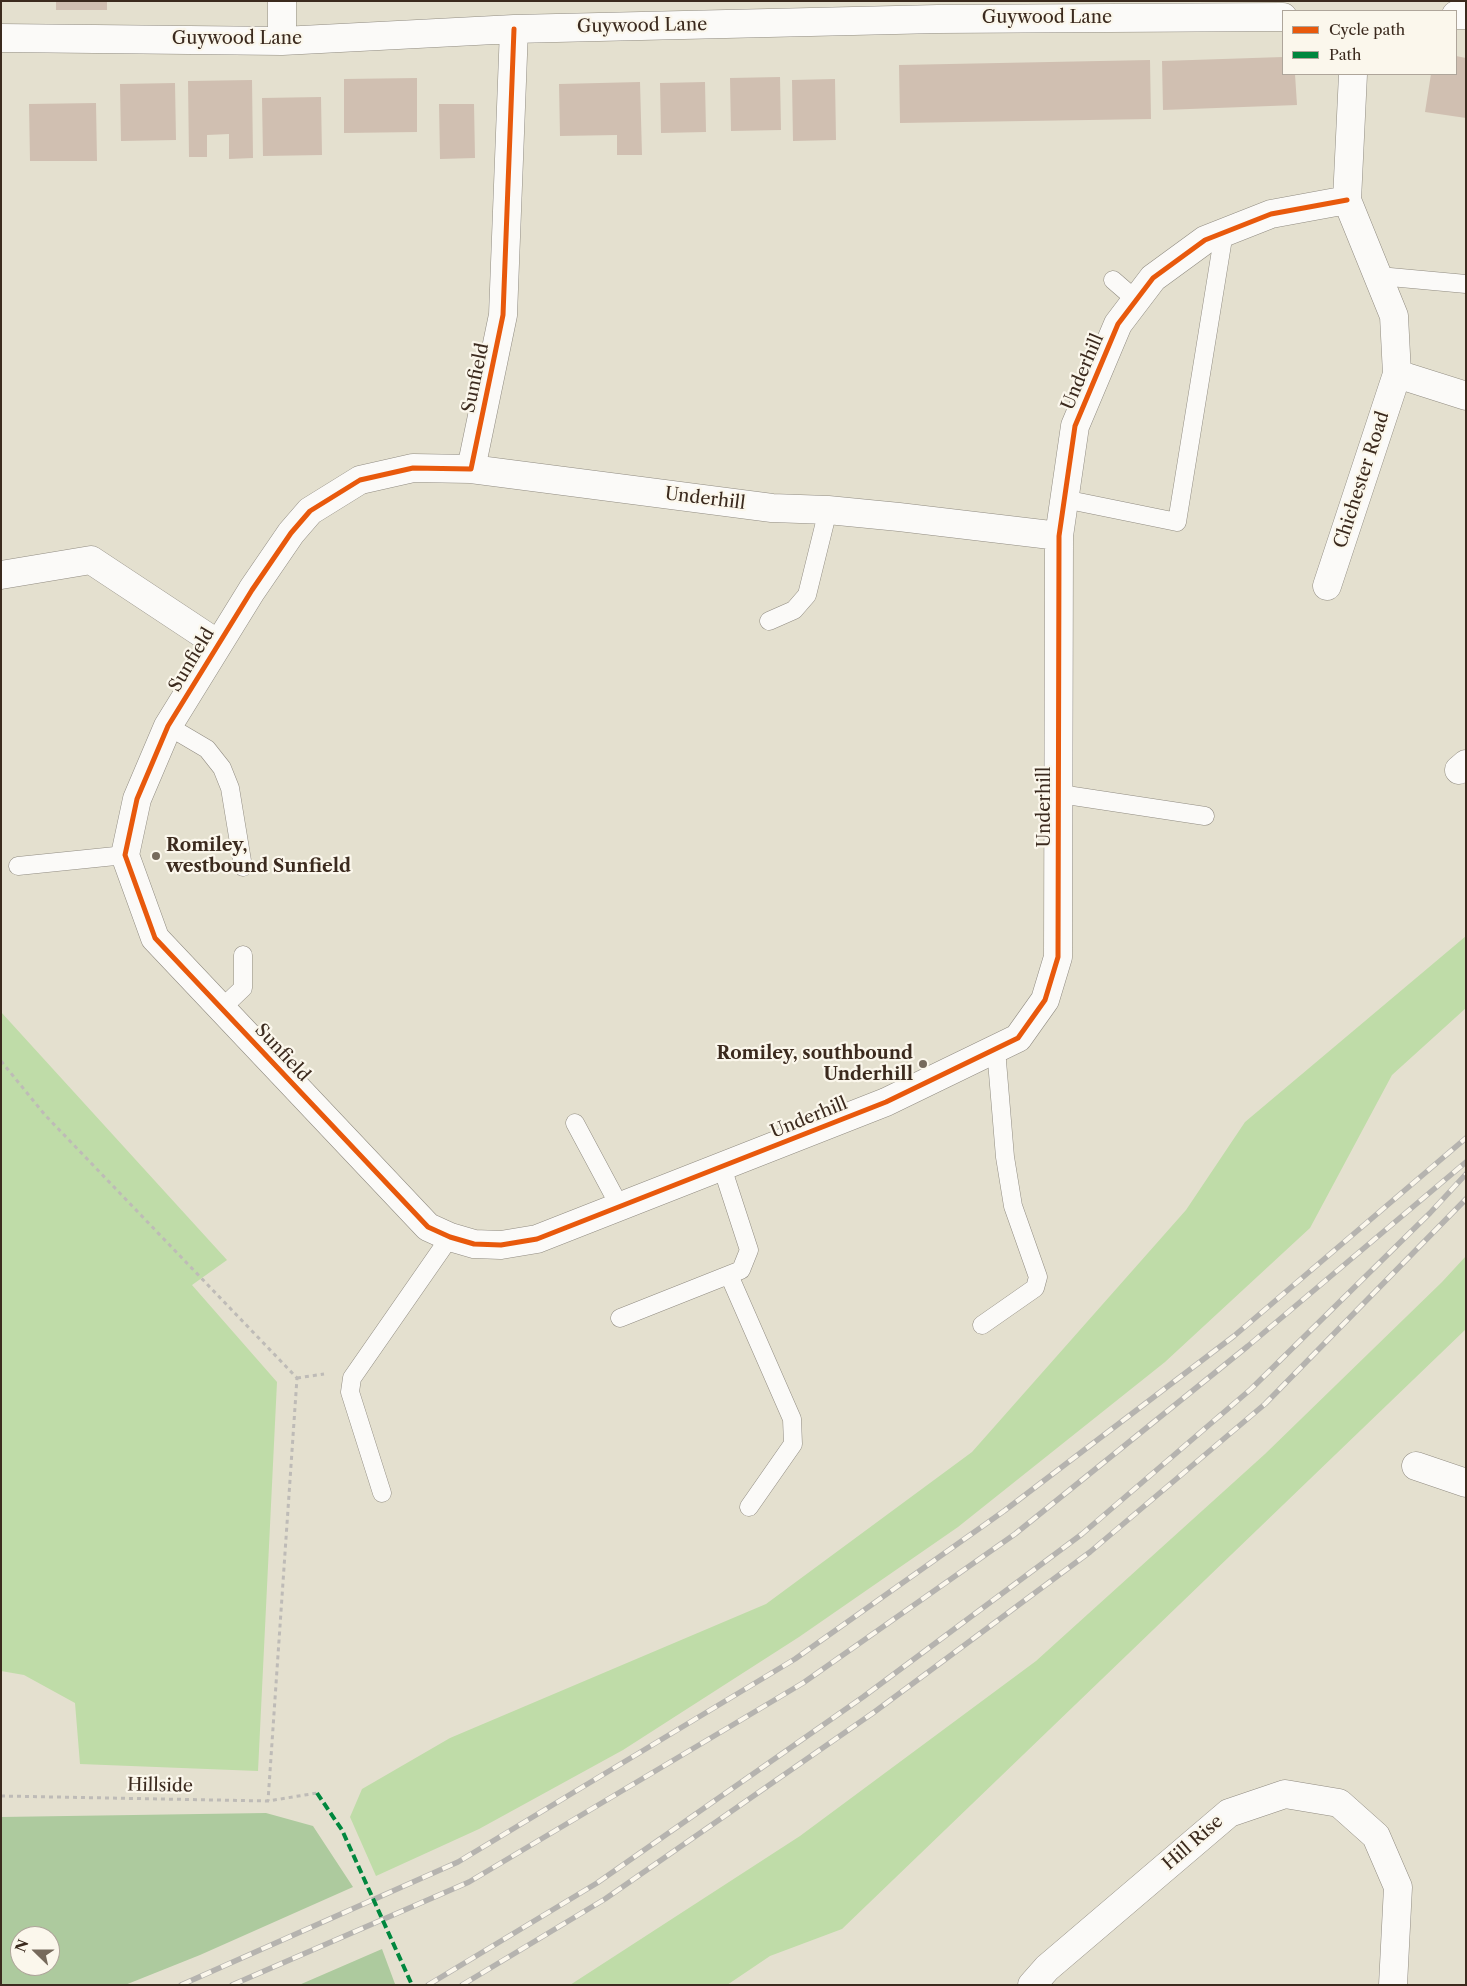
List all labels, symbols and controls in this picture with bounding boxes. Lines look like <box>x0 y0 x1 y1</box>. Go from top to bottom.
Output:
street label: Guywood Lane <box>982 7 1112 29</box>
legend <box>1282 10 1457 75</box>
street label: Guywood Lane <box>577 14 707 38</box>
text: Cycle path <box>1329 20 1405 39</box>
street label: Guywood Lane <box>172 28 302 50</box>
text: Path <box>1329 45 1361 64</box>
street label: Underhill <box>1057 331 1109 413</box>
street label: Sunfield <box>458 341 494 415</box>
street label: Chichester Road <box>1330 409 1394 551</box>
street label: Underhill <box>664 483 746 515</box>
street label: Sunfield <box>164 624 220 696</box>
street label: Underhill <box>1034 767 1056 847</box>
place label: Romiley, westbound Sunfield <box>166 835 351 878</box>
marker: Romiley, westbound Sunfield <box>150 850 162 862</box>
street label: Sunfield <box>250 1020 314 1086</box>
place label: Romiley, southbound Underhill <box>716 1043 913 1086</box>
marker: Romiley, southbound Underhill <box>917 1058 929 1070</box>
street label: Underhill <box>768 1093 850 1143</box>
street label: Hillside <box>127 1775 193 1797</box>
street label: Hill Rise <box>1158 1811 1228 1875</box>
north arrow <box>10 1926 60 1976</box>
text: N <box>11 1937 33 1955</box>

